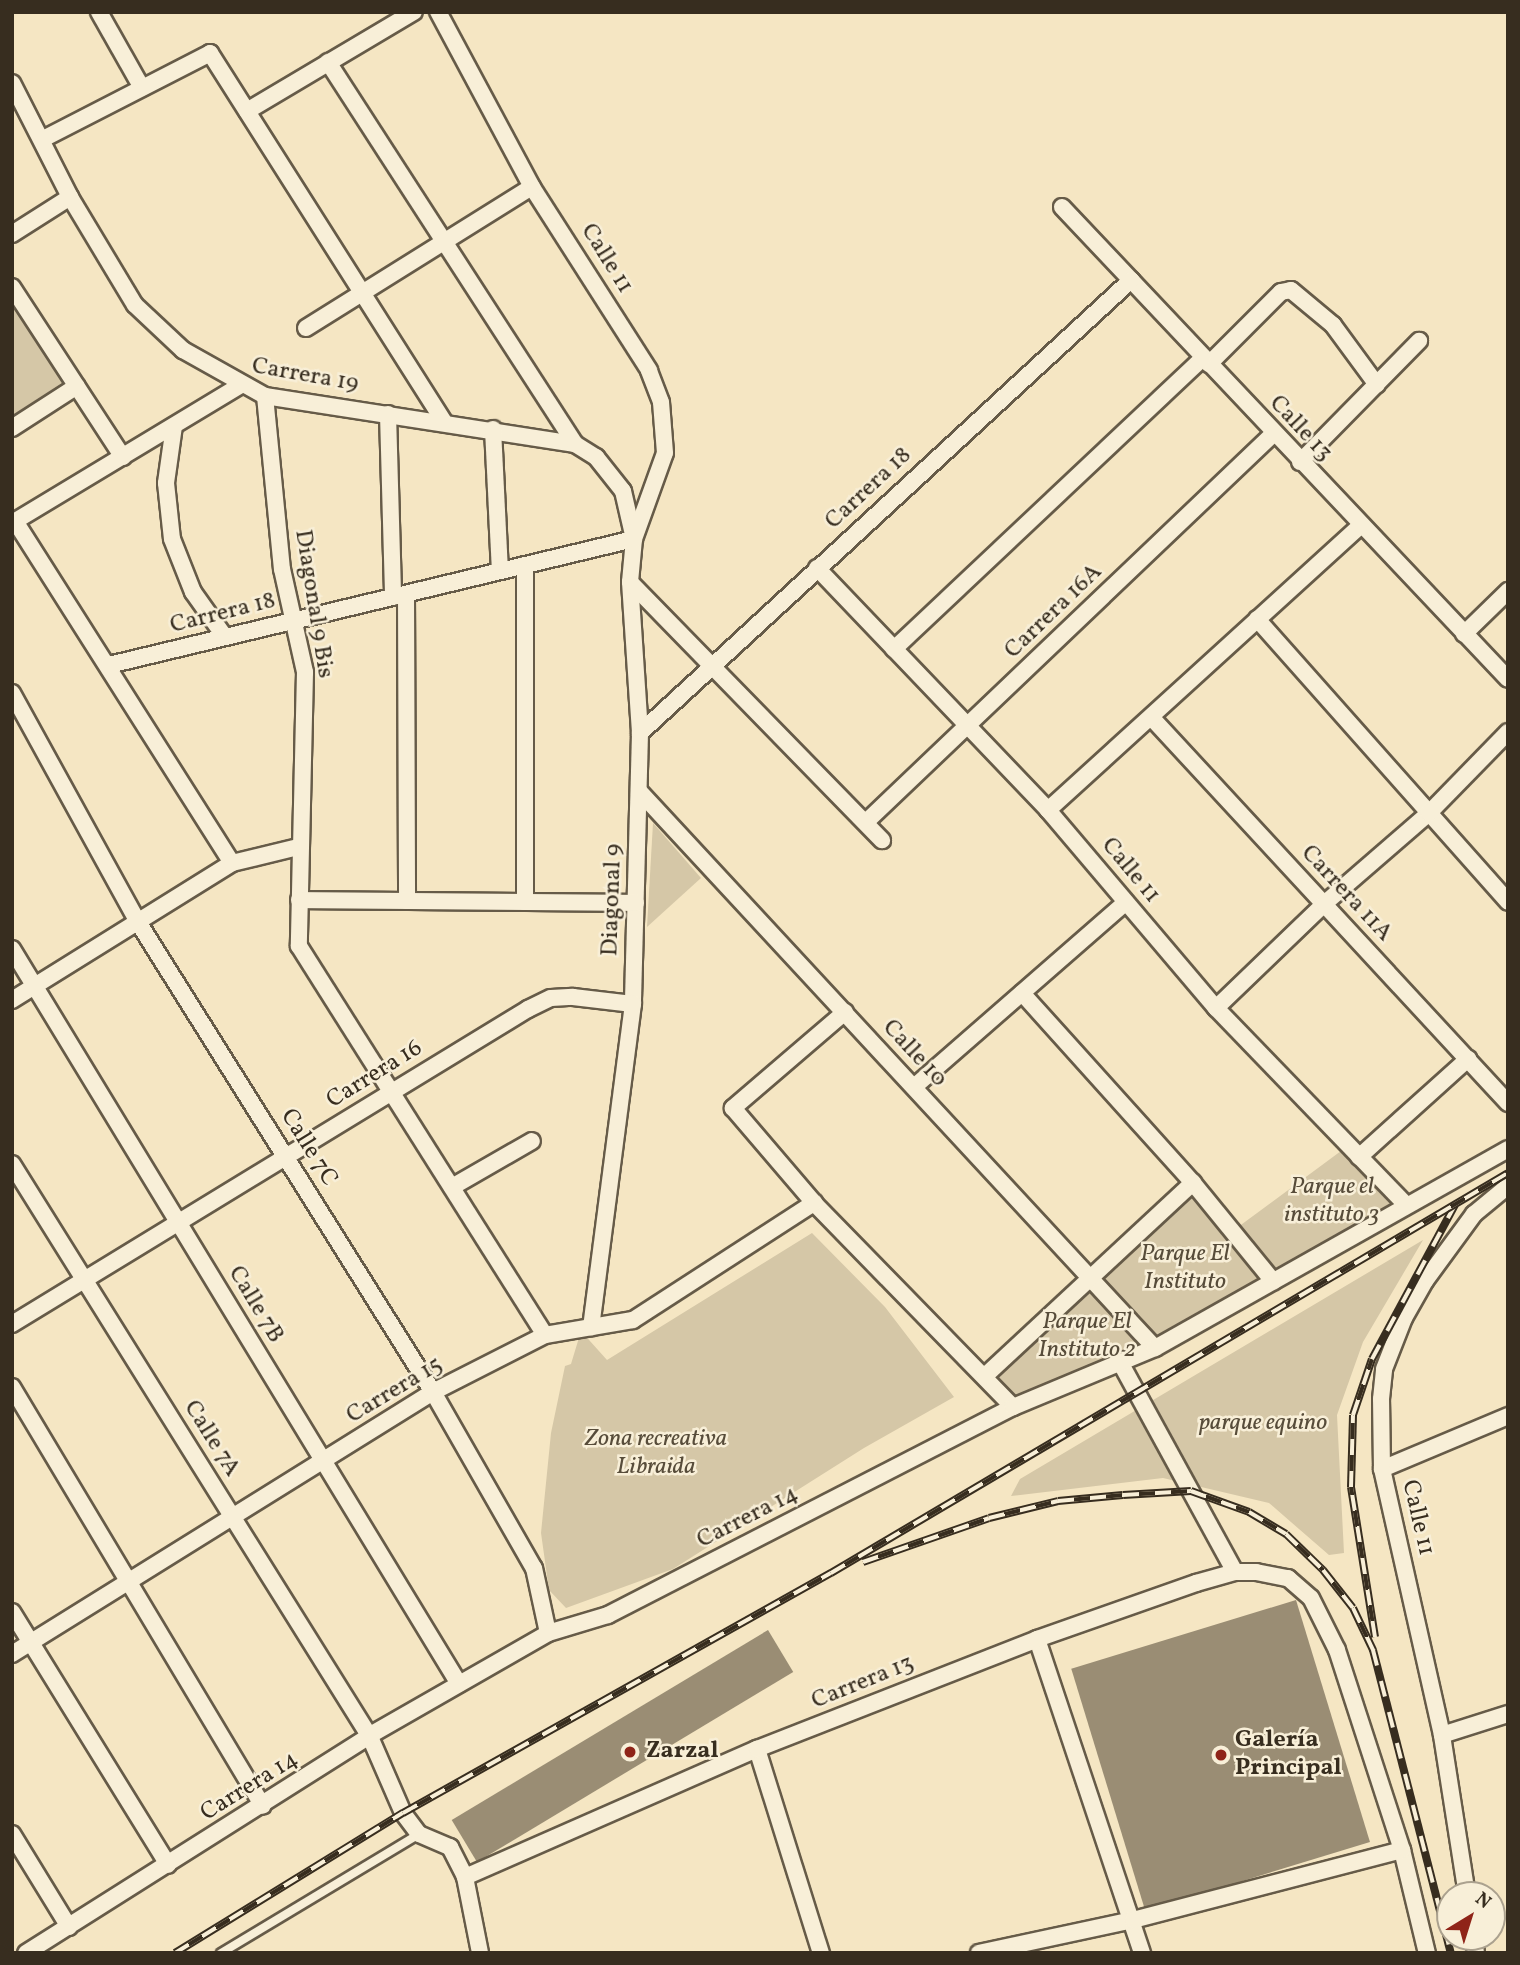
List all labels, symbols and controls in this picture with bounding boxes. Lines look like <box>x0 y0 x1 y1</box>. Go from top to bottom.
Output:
street label: Calle 11 <box>573 219 639 299</box>
street label: Carrera 19 <box>249 352 361 400</box>
street label: Calle 13 <box>1262 390 1338 468</box>
street label: Carrera 18 <box>820 442 918 536</box>
street label: Diagonal 9 Bis <box>287 528 339 680</box>
street label: Carrera 16A <box>999 558 1109 666</box>
street label: Carrera 18 <box>167 587 279 641</box>
street label: Calle 11 <box>1094 832 1166 910</box>
street label: Carrera 11A <box>1294 840 1398 948</box>
street label: Diagonal 9 <box>597 843 629 957</box>
street label: Calle 10 <box>876 1014 952 1094</box>
street label: Carrera 16 <box>322 1034 428 1116</box>
street label: Calle 7C <box>273 1104 343 1192</box>
park label: Parque el instituto 3 <box>1284 1174 1380 1230</box>
park label: Parque El Instituto <box>1140 1241 1230 1297</box>
street label: Calle 7B <box>221 1261 289 1349</box>
park label: Parque El Instituto 2 <box>1038 1309 1136 1365</box>
street label: Carrera 15 <box>342 1351 448 1431</box>
street label: Calle 7A <box>176 1396 246 1482</box>
park label: parque equino <box>1199 1410 1327 1438</box>
park label: Zona recreativa Libraida <box>585 1426 727 1482</box>
street label: Calle 11 <box>1394 1477 1440 1559</box>
street label: Carrera 14 <box>693 1480 803 1556</box>
street label: Carrera 13 <box>808 1650 918 1716</box>
place label: Galería Principal <box>1235 1727 1342 1783</box>
place label: Zarzal <box>646 1738 719 1766</box>
marker: Zarzal <box>620 1742 640 1762</box>
street label: Carrera 14 <box>196 1746 304 1828</box>
marker: Galería Principal <box>1213 1747 1229 1763</box>
north arrow <box>1436 1881 1506 1951</box>
text: N <box>1469 1887 1496 1916</box>

